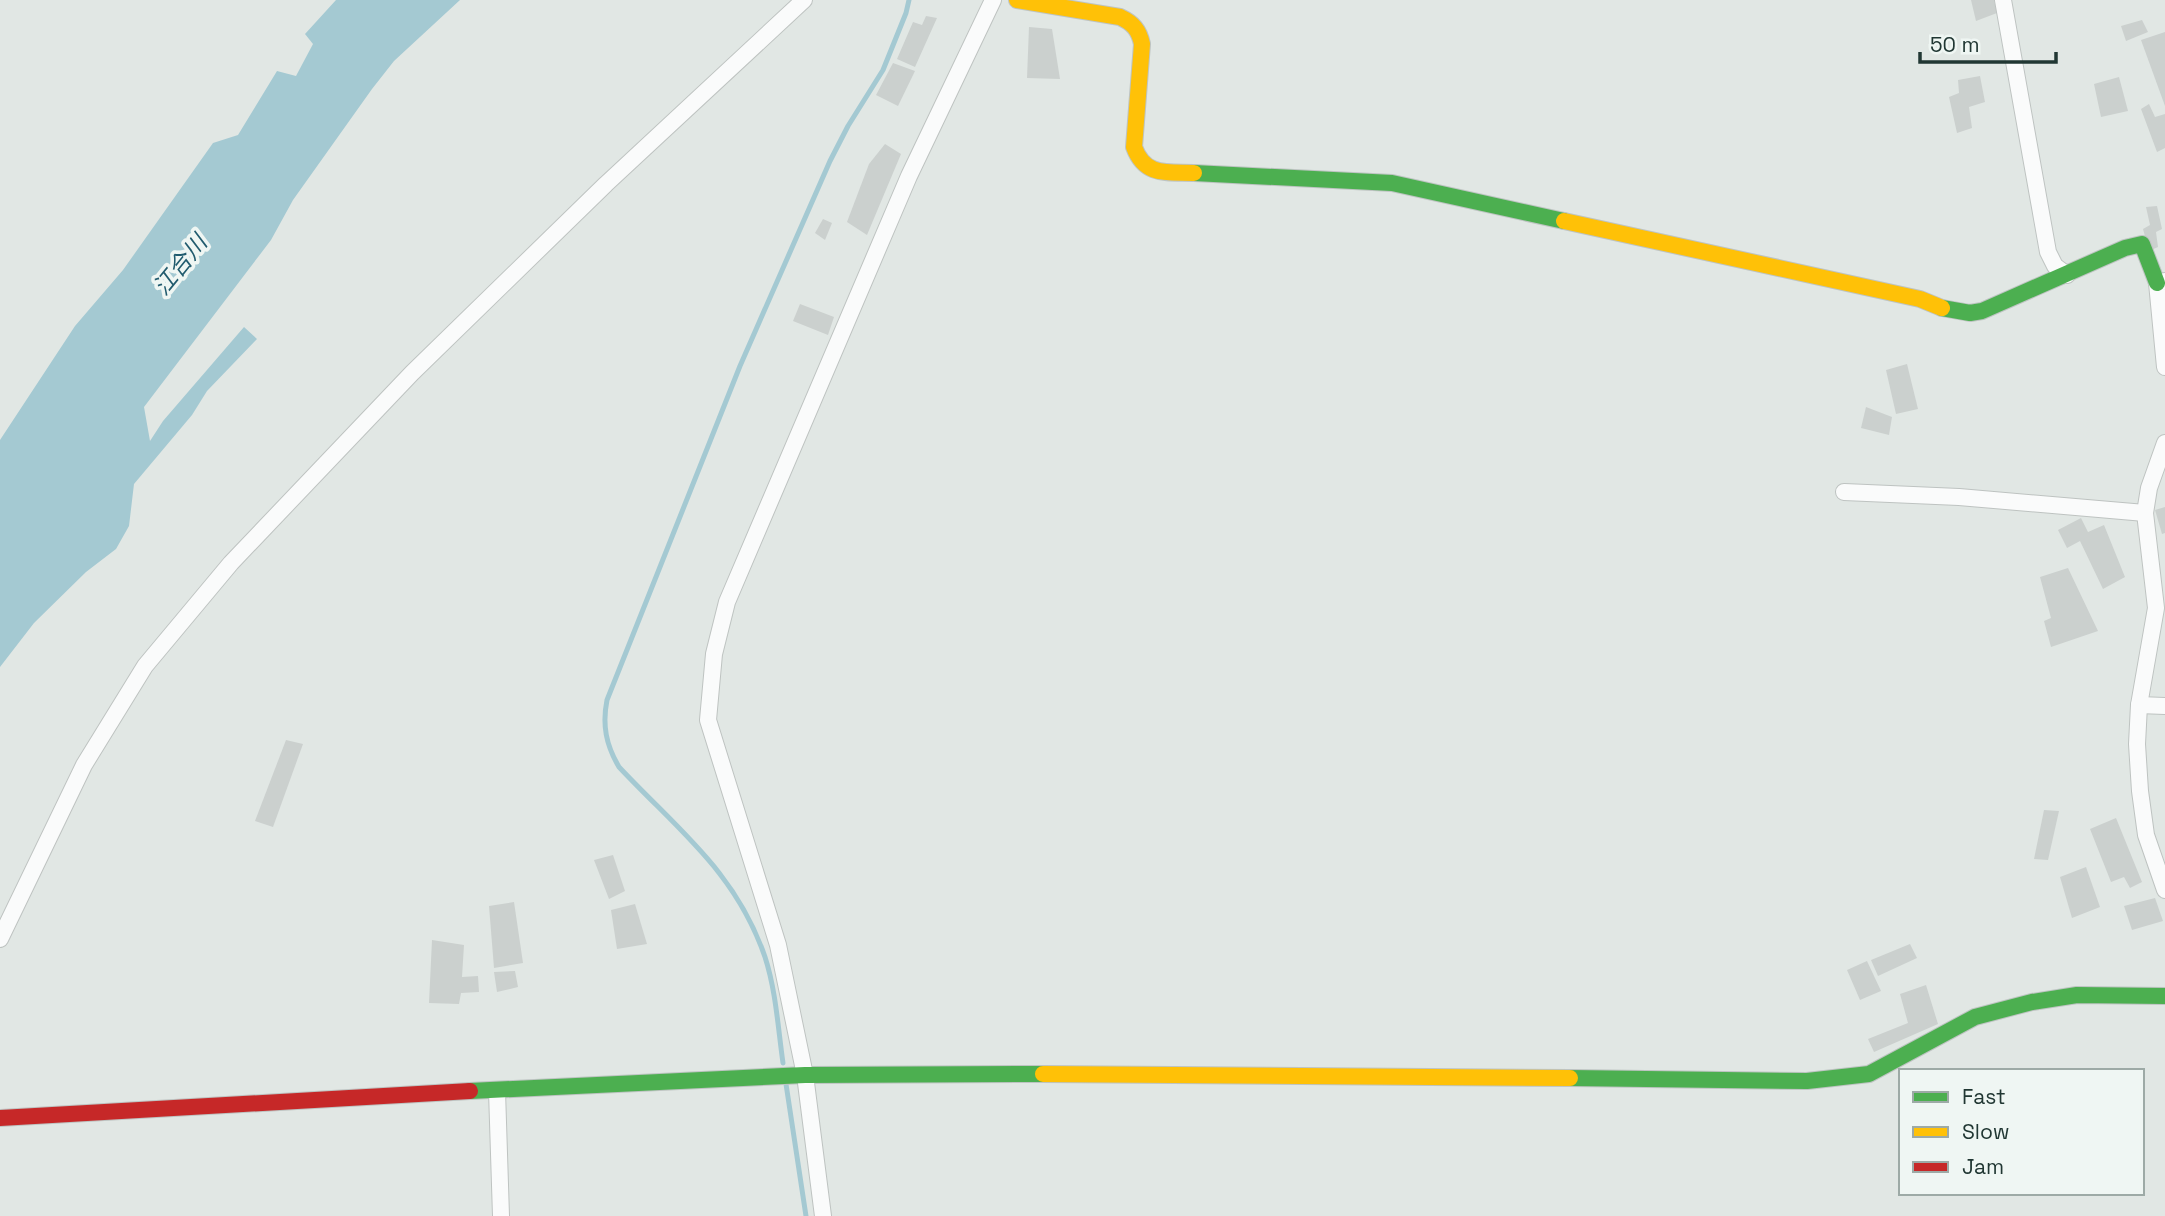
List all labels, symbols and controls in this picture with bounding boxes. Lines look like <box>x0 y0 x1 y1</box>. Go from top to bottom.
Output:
scale bar <box>1920 21 2056 65</box>
text: 50 m <box>1930 31 1980 58</box>
water label: 江合川 <box>147 226 215 301</box>
legend <box>1899 1069 2144 1195</box>
text: Fast <box>1962 1083 2006 1110</box>
text: Slow <box>1962 1118 2010 1145</box>
text: Jam <box>1962 1153 2004 1180</box>

